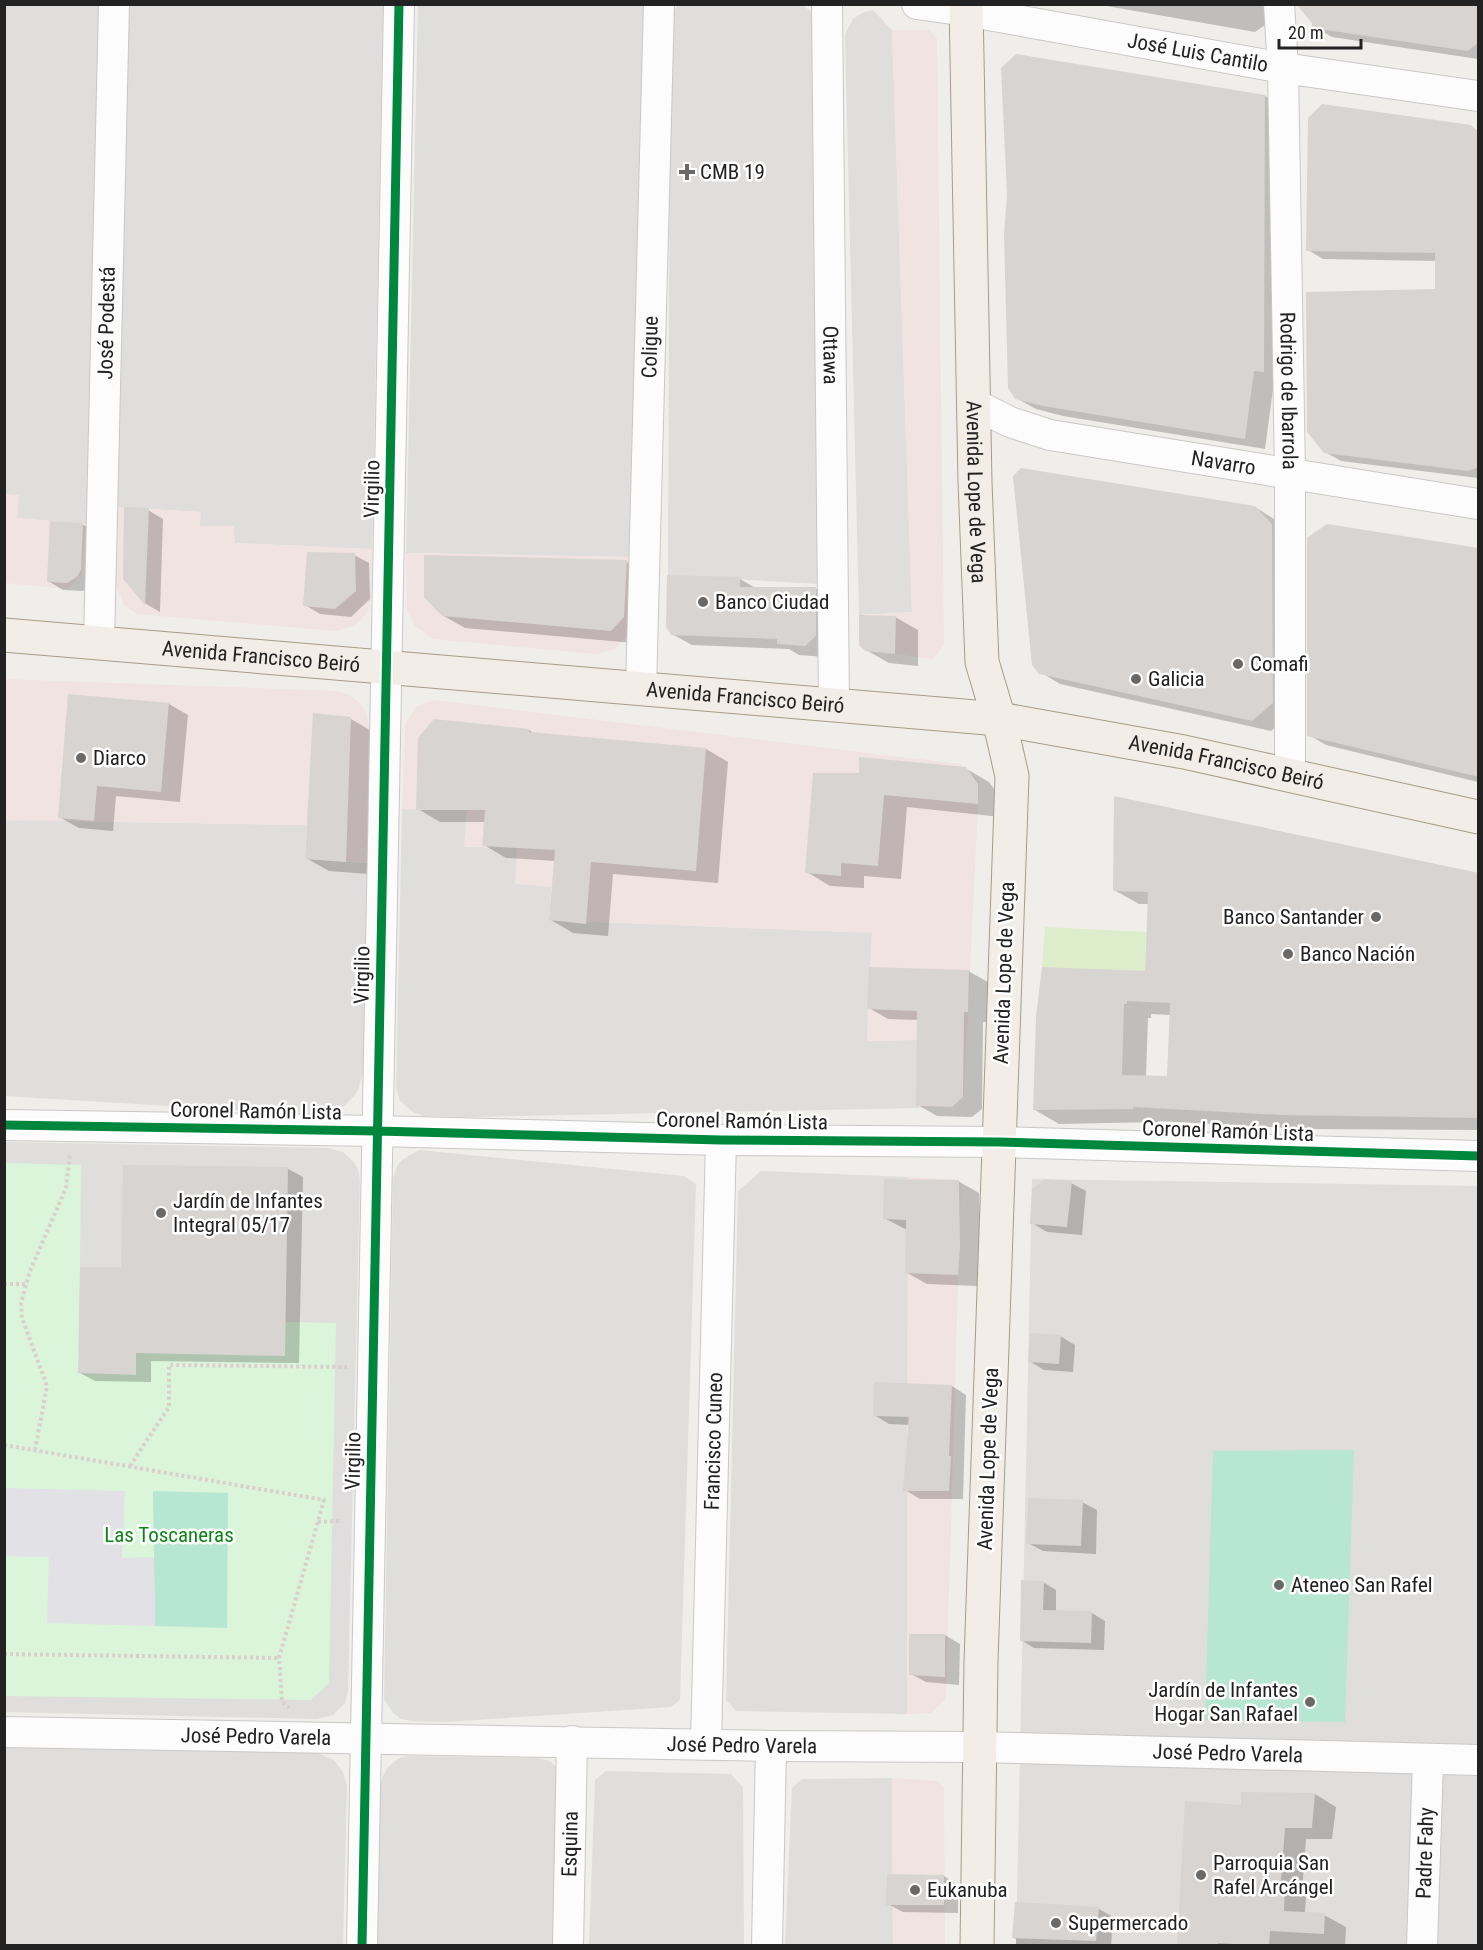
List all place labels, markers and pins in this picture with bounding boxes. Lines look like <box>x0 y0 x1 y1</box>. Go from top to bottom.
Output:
place label: CMB 19 <box>700 160 765 184</box>
marker: CMB 19 <box>678 163 696 181</box>
place label: Banco Ciudad <box>715 590 830 614</box>
marker: Banco Ciudad <box>696 595 710 609</box>
place label: Comafi <box>1250 652 1309 676</box>
marker: Comafi <box>1231 657 1245 671</box>
place label: Galicia <box>1148 667 1205 691</box>
marker: Galicia <box>1129 672 1143 686</box>
place label: Diarco <box>93 746 146 770</box>
marker: Diarco <box>74 751 88 765</box>
place label: Banco Santander <box>1223 905 1364 929</box>
marker: Banco Santander <box>1369 910 1383 924</box>
place label: Banco Nación <box>1300 942 1415 966</box>
marker: Banco Nación <box>1281 947 1295 961</box>
place label: Jardín de Infantes Integral 05/17 <box>173 1189 323 1237</box>
marker: Jardín de Infantes Integral 05/17 <box>154 1206 168 1220</box>
place label: Ateneo San Rafel <box>1291 1573 1433 1597</box>
marker: Ateneo San Rafel <box>1272 1578 1286 1592</box>
place label: Jardín de Infantes Hogar San Rafael <box>1148 1678 1298 1726</box>
marker: Jardín de Infantes Hogar San Rafael <box>1303 1695 1317 1709</box>
place label: Parroquia San Rafel Arcángel <box>1213 1851 1333 1899</box>
marker: Parroquia San Rafel Arcángel <box>1194 1868 1208 1882</box>
place label: Eukanuba <box>927 1878 1008 1902</box>
marker: Eukanuba <box>908 1883 922 1897</box>
place label: Supermercado <box>1068 1911 1188 1935</box>
marker: Supermercado <box>1049 1916 1063 1930</box>

